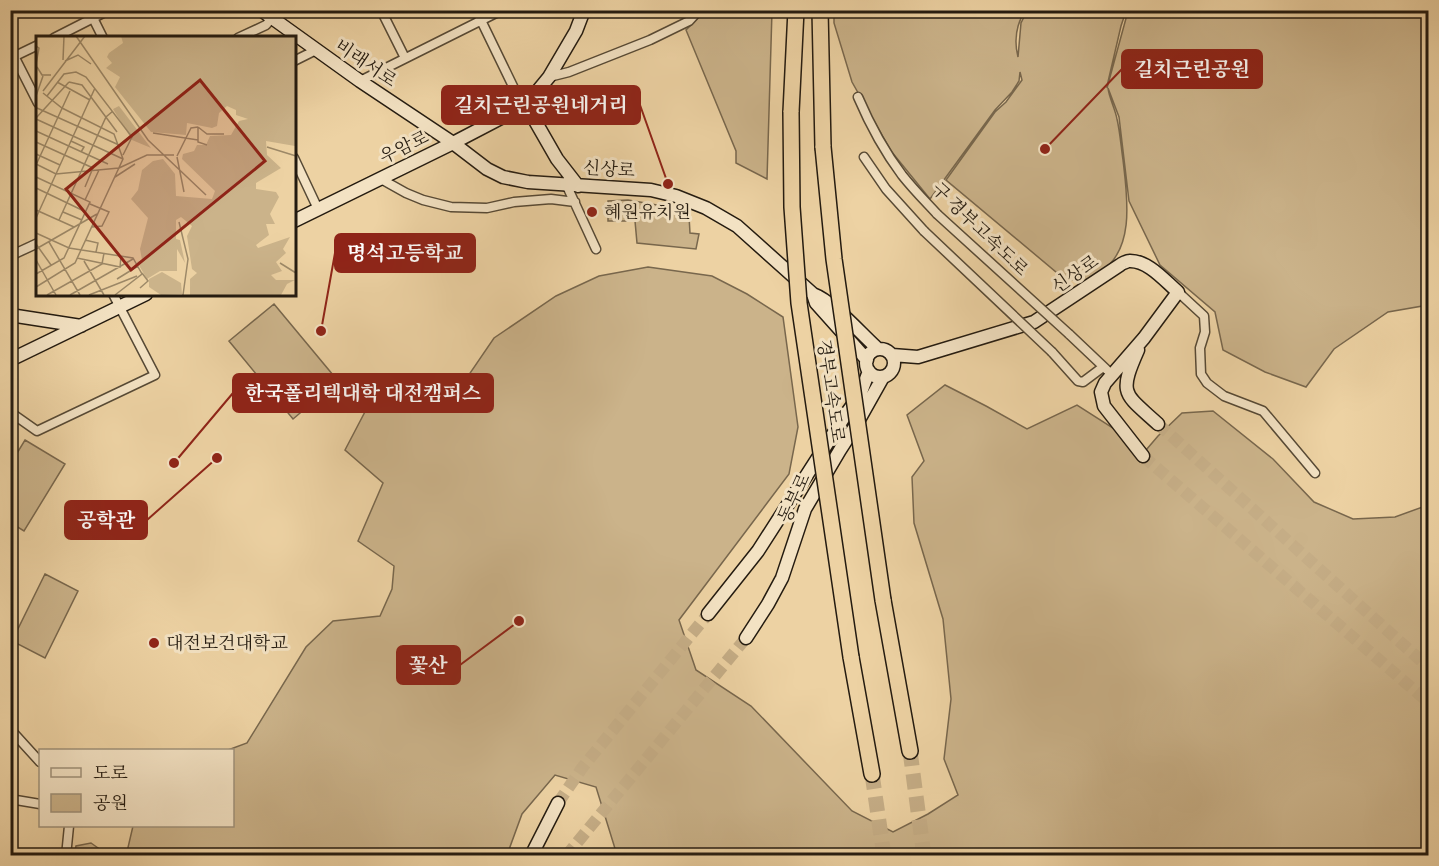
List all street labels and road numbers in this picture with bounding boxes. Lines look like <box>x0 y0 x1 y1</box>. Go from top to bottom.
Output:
street label: 비래서로 <box>331 34 401 92</box>
street label: 우암로 <box>376 126 432 168</box>
street label: 신상로 <box>582 156 636 182</box>
street label: 구 경부고속도로 <box>927 177 1033 281</box>
street label: 신상로 <box>1047 250 1103 298</box>
street label: 경부고속도로 <box>813 338 849 444</box>
street label: 동부로 <box>773 470 815 526</box>

